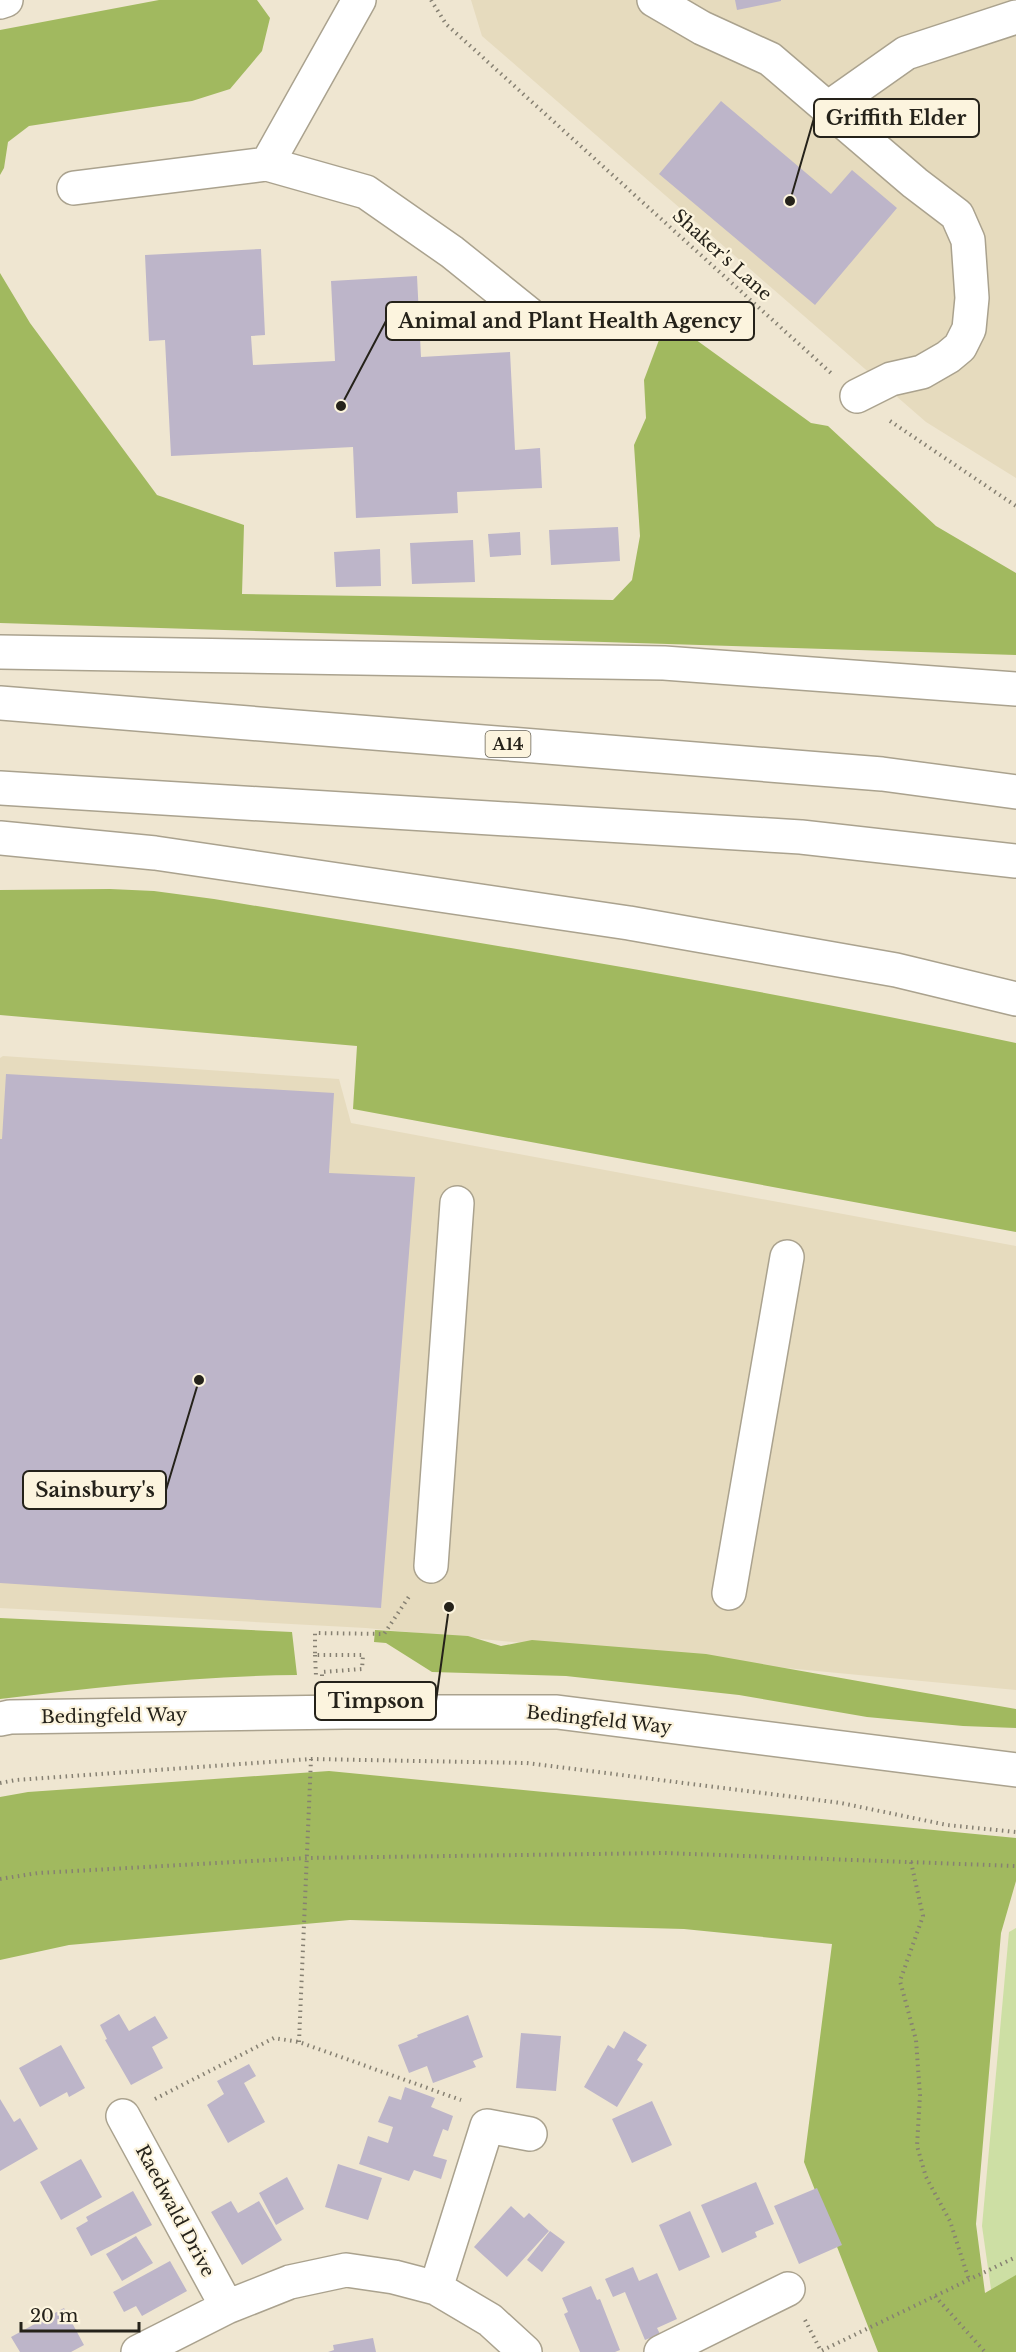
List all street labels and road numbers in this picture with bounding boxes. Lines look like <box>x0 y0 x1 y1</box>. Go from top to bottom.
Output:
street label: Shaker's Lane <box>668 205 776 305</box>
road number: A14 <box>486 731 530 757</box>
street label: Bedingfeld Way <box>525 1701 673 1739</box>
street label: Bedingfeld Way <box>41 1704 188 1728</box>
street label: Raedwald Drive <box>131 2141 219 2281</box>

